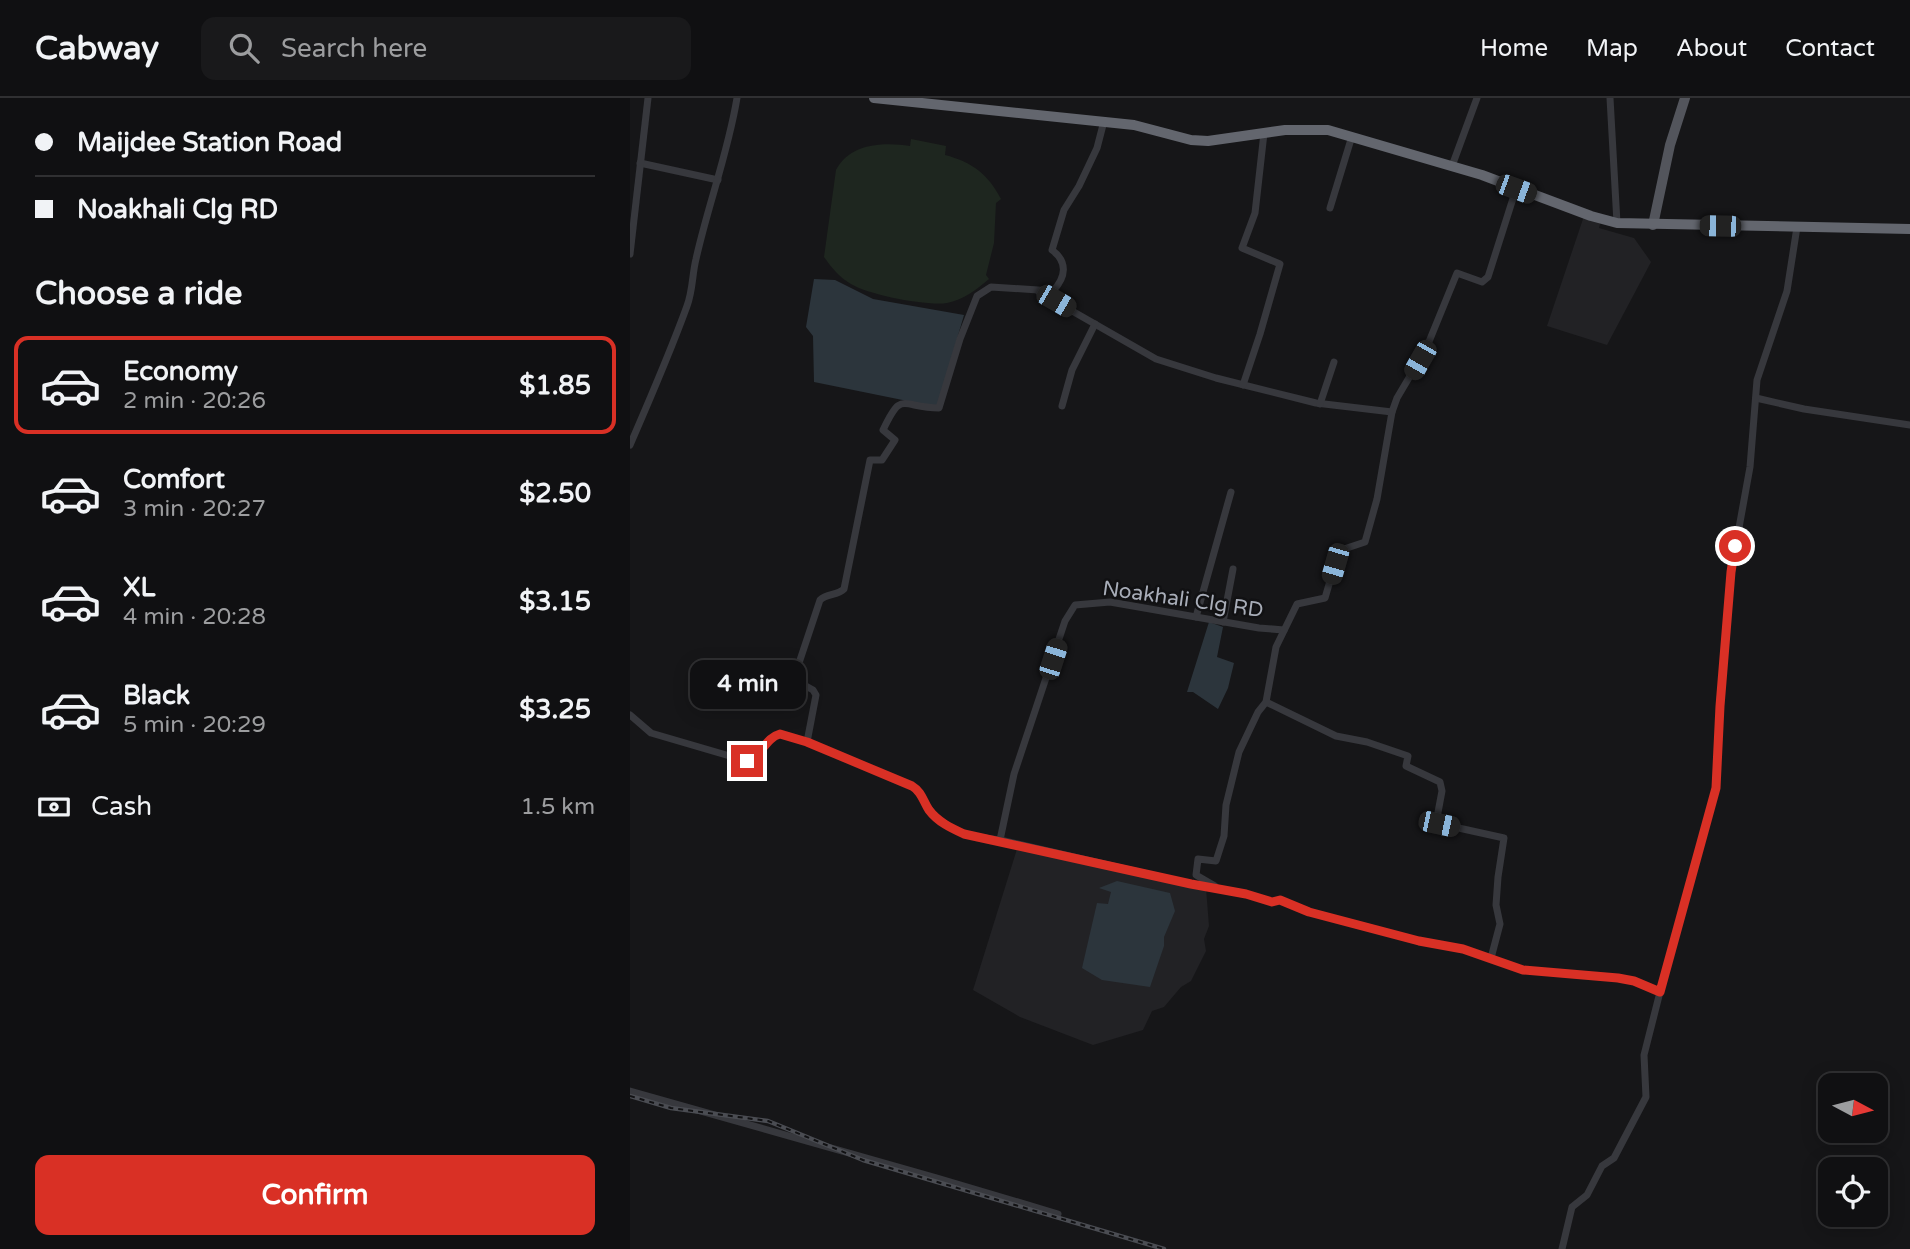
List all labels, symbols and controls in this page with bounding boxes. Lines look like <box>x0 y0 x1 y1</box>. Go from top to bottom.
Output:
search box <box>201 17 691 80</box>
text: Cabway <box>35 29 159 68</box>
icon: search <box>225 29 263 67</box>
text: Search here <box>281 33 427 64</box>
text: Home <box>1480 34 1548 63</box>
text: Map <box>1586 34 1638 63</box>
text: About <box>1676 34 1747 63</box>
text: Contact <box>1785 34 1875 63</box>
text: Maijdee Station Road <box>77 127 342 158</box>
car <box>1493 172 1540 206</box>
text: Noakhali Clg RD <box>77 194 278 225</box>
car <box>1699 215 1742 237</box>
text: Choose a ride <box>35 275 242 313</box>
car <box>1033 281 1080 321</box>
car <box>1401 337 1440 383</box>
icon: car <box>39 354 102 417</box>
text: Economy <box>123 356 238 387</box>
text: $1.85 <box>519 370 591 401</box>
text: 2 min · 20:26 <box>123 387 266 415</box>
icon: car <box>39 462 102 525</box>
text: Comfort <box>123 464 225 495</box>
text: $2.50 <box>519 478 591 509</box>
text: 3 min · 20:27 <box>123 495 266 523</box>
route start <box>1719 530 1751 562</box>
car <box>1320 541 1351 587</box>
icon: car <box>39 570 102 633</box>
text: XL <box>123 572 155 603</box>
street label: Noakhali Clg RD <box>1101 576 1265 623</box>
text: $3.15 <box>519 586 591 617</box>
text: 4 min · 20:28 <box>123 603 266 631</box>
car <box>1037 636 1070 682</box>
callout: 4 min <box>689 660 805 708</box>
text: 4 min <box>717 670 779 698</box>
icon: car <box>39 678 102 741</box>
text: Black <box>123 680 190 711</box>
text: $3.25 <box>519 694 591 725</box>
text: 5 min · 20:29 <box>123 711 266 739</box>
route end <box>731 745 763 777</box>
icon: cash <box>35 788 73 826</box>
text: Cash <box>91 791 152 822</box>
text: 1.5 km <box>521 793 595 821</box>
car <box>1417 809 1462 839</box>
north arrow <box>1818 1073 1888 1143</box>
map controls <box>1818 1073 1888 1227</box>
button: Confirm <box>35 1155 595 1235</box>
button: locate <box>1818 1157 1888 1227</box>

